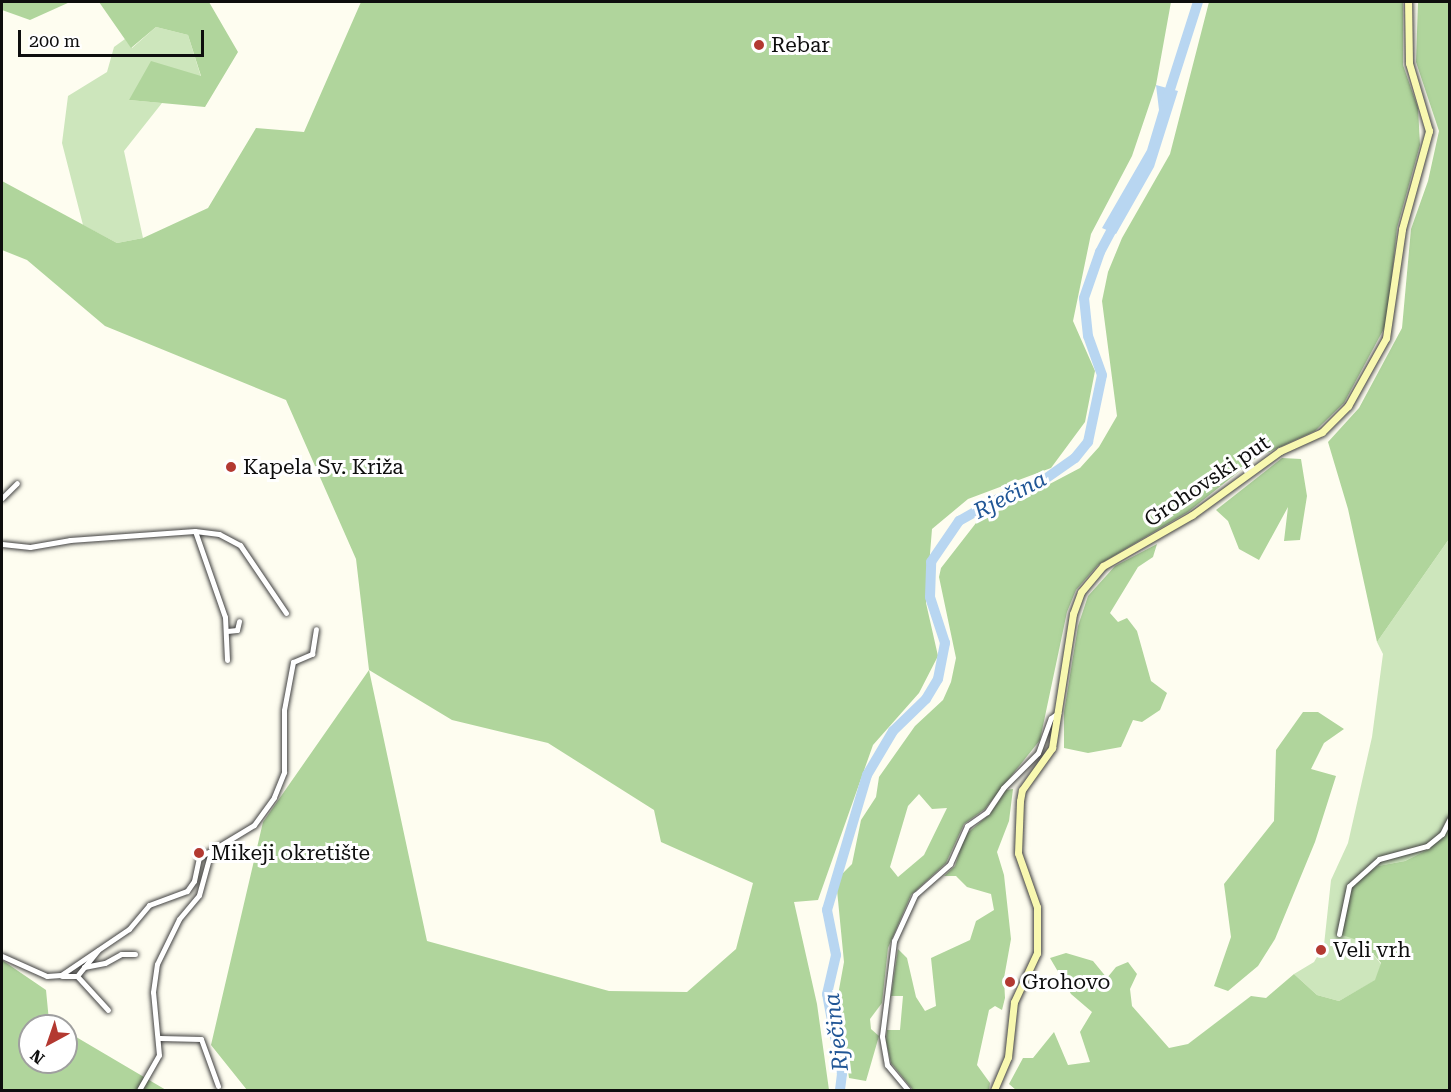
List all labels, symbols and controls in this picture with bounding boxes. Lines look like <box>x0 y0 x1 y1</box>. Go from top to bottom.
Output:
scale bar <box>21 18 207 56</box>
text: 200 m <box>29 30 80 51</box>
place label: Rebar <box>771 32 830 58</box>
marker: Rebar <box>752 38 766 52</box>
street label: Grohovski put <box>1140 430 1274 532</box>
place label: Kapela Sv. Križa <box>243 454 404 480</box>
marker: Kapela Sv. Križa <box>224 460 238 474</box>
water label: Rječina <box>969 465 1051 525</box>
place label: Mikeji okretište <box>211 840 370 866</box>
marker: Mikeji okretište <box>192 846 206 860</box>
place label: Veli vrh <box>1333 937 1411 963</box>
marker: Veli vrh <box>1314 943 1328 957</box>
place label: Grohovo <box>1022 969 1110 995</box>
marker: Grohovo <box>1003 975 1017 989</box>
water label: Rječina <box>818 992 854 1072</box>
north arrow <box>18 1014 78 1074</box>
text: N <box>27 1045 48 1068</box>

